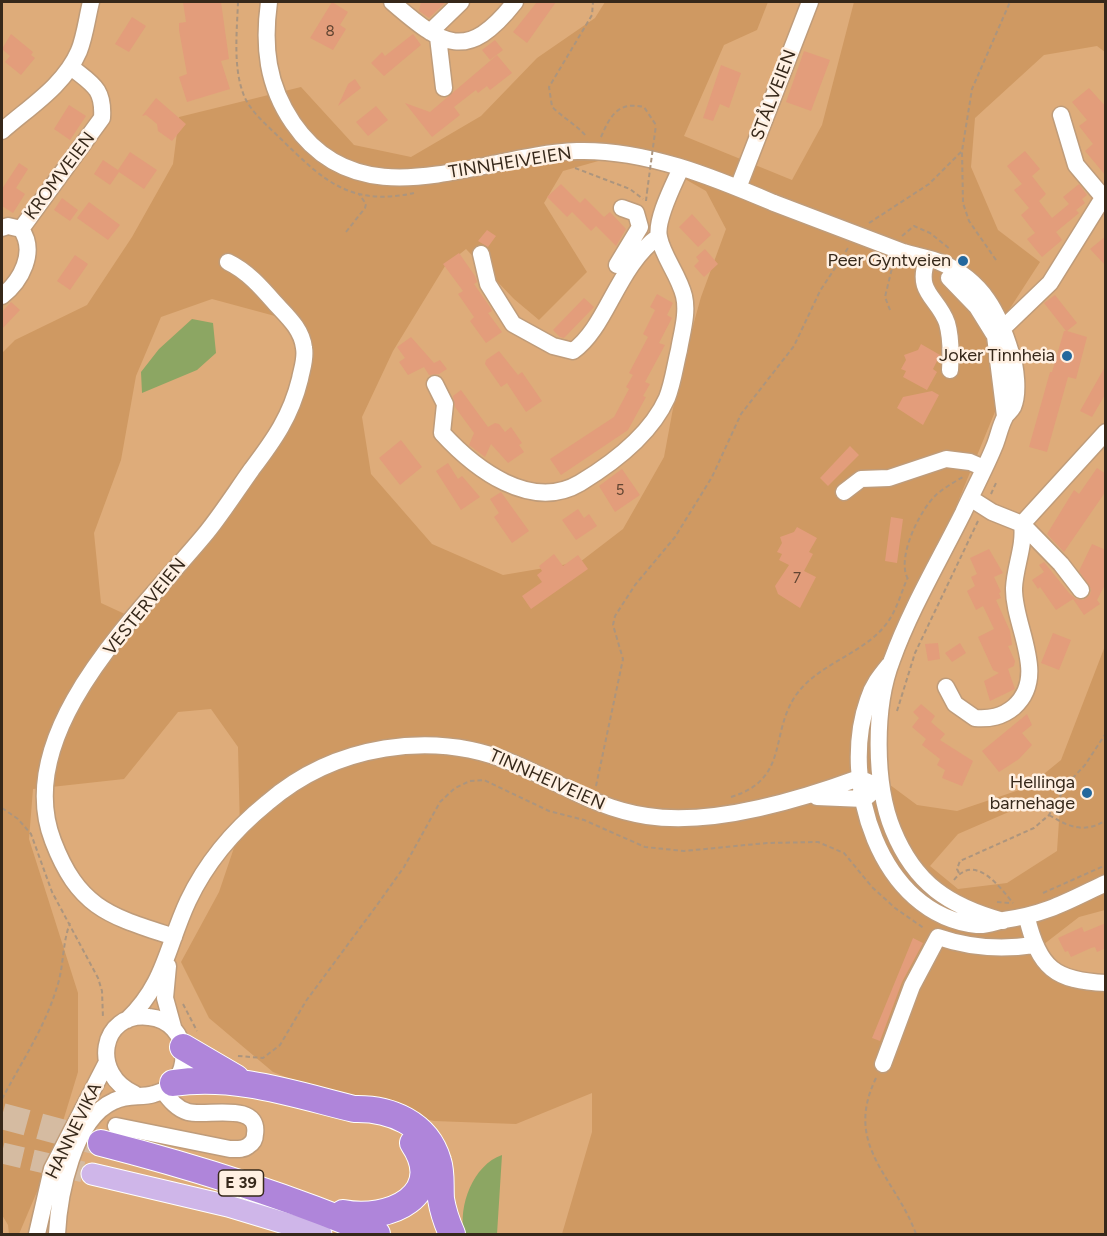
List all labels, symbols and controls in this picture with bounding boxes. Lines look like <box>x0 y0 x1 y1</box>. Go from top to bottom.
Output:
house number: 8 <box>325 23 335 41</box>
street label: STÅLVEIEN <box>747 47 801 143</box>
street label: KROMVEIEN <box>20 128 100 224</box>
street label: TINNHEIVEIEN <box>447 143 573 183</box>
place label: Peer Gyntveien <box>828 250 951 272</box>
marker: Peer Gyntveien <box>956 254 970 268</box>
place label: Joker Tinnheia <box>939 345 1055 367</box>
marker: Joker Tinnheia <box>1060 349 1074 363</box>
house number: 5 <box>616 482 624 500</box>
street label: VESTERVEIEN <box>99 554 191 660</box>
house number: 7 <box>793 570 801 588</box>
street label: TINNHEIVEIEN <box>486 745 608 815</box>
place label: Hellinga barnehage <box>990 772 1075 814</box>
marker: Hellinga barnehage <box>1080 786 1094 800</box>
street label: HANNEVIKA <box>41 1079 107 1183</box>
road number: E 39 <box>218 1170 264 1196</box>

